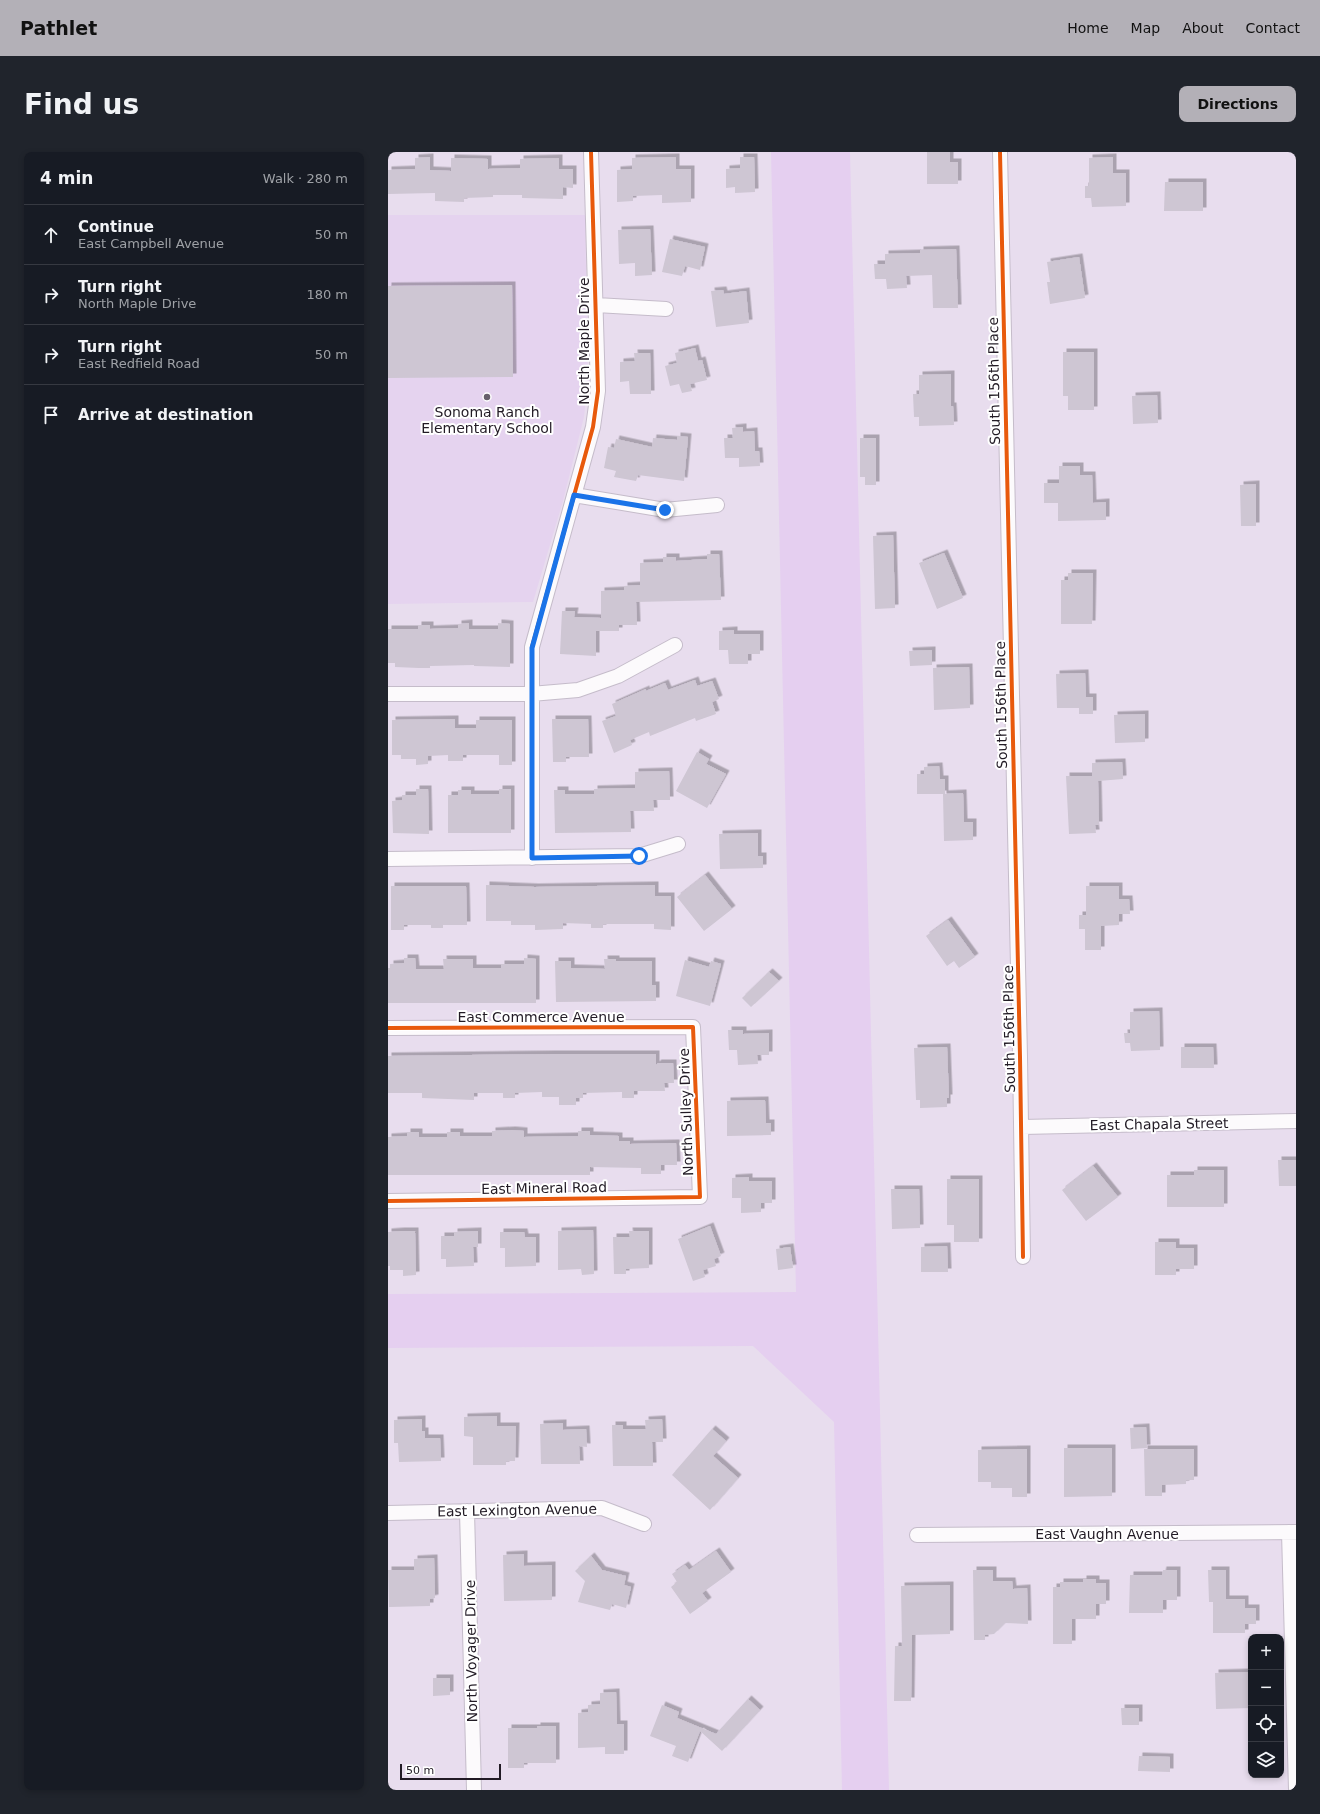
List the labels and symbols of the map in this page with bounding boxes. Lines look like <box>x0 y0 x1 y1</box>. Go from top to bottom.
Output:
street label: North Maple Drive <box>576 277 592 405</box>
street label: South 156th Place <box>985 317 1003 445</box>
marker: Sonoma Ranch Elementary School <box>482 392 492 402</box>
place label: Sonoma Ranch Elementary School <box>421 404 553 436</box>
route end <box>656 501 674 519</box>
street label: South 156th Place <box>992 641 1010 769</box>
route start <box>630 847 648 865</box>
street label: South 156th Place <box>1000 965 1018 1093</box>
street label: East Commerce Avenue <box>457 1009 625 1025</box>
street label: North Sulley Drive <box>676 1048 696 1176</box>
street label: East Chapala Street <box>1089 1115 1229 1133</box>
street label: East Mineral Road <box>481 1179 607 1197</box>
street label: East Lexington Avenue <box>437 1501 597 1519</box>
street label: East Vaughn Avenue <box>1035 1526 1179 1542</box>
street label: North Voyager Drive <box>462 1580 480 1722</box>
scale bar <box>400 1762 501 1781</box>

